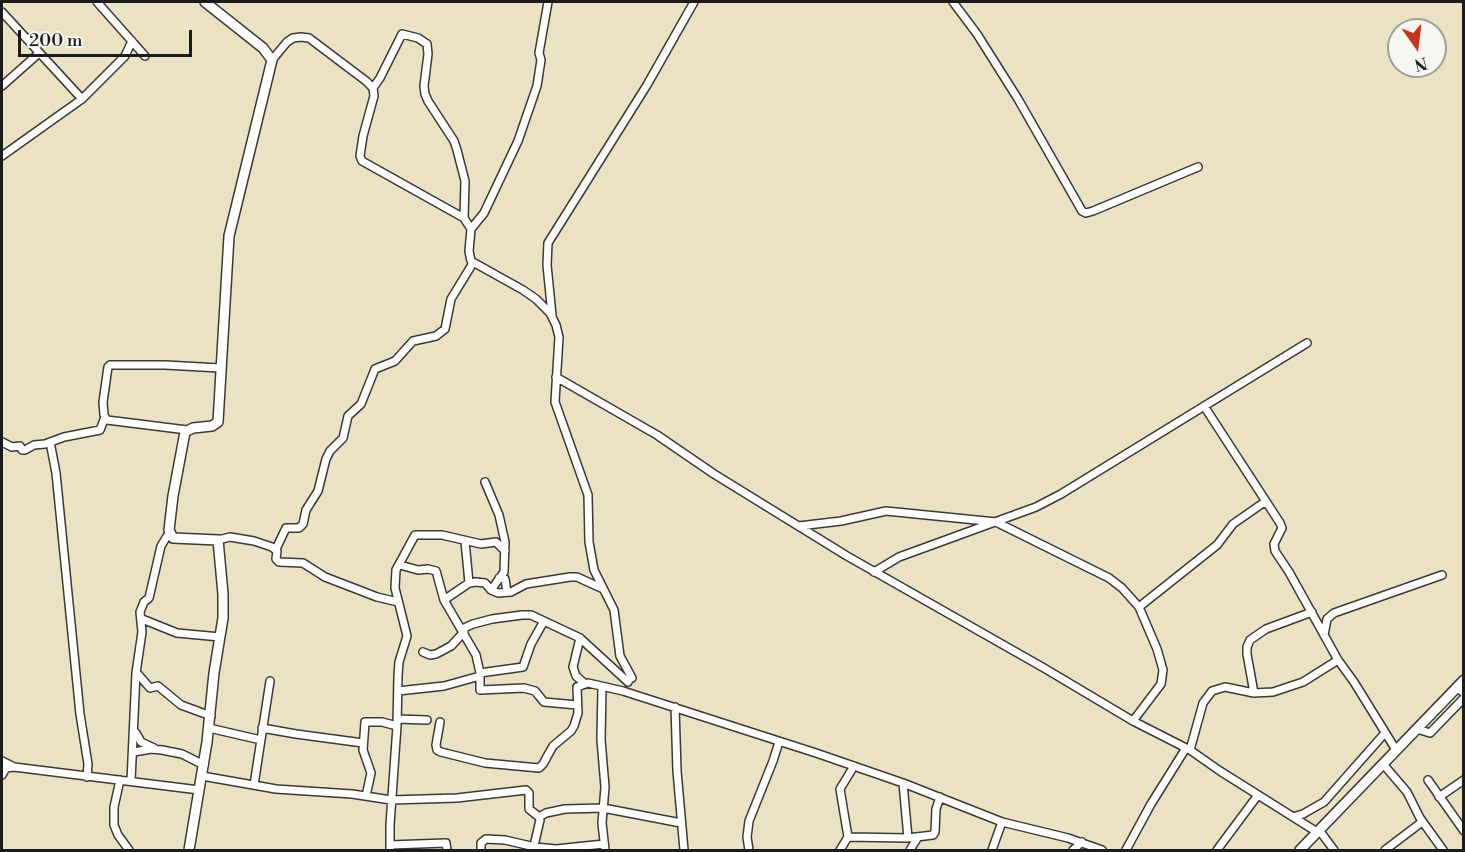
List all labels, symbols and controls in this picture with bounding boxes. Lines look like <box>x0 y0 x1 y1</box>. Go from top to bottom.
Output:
scale bar <box>21 18 195 56</box>
north arrow <box>1387 18 1447 78</box>
text: 200 m <box>29 29 83 52</box>
text: N <box>1412 52 1429 75</box>

